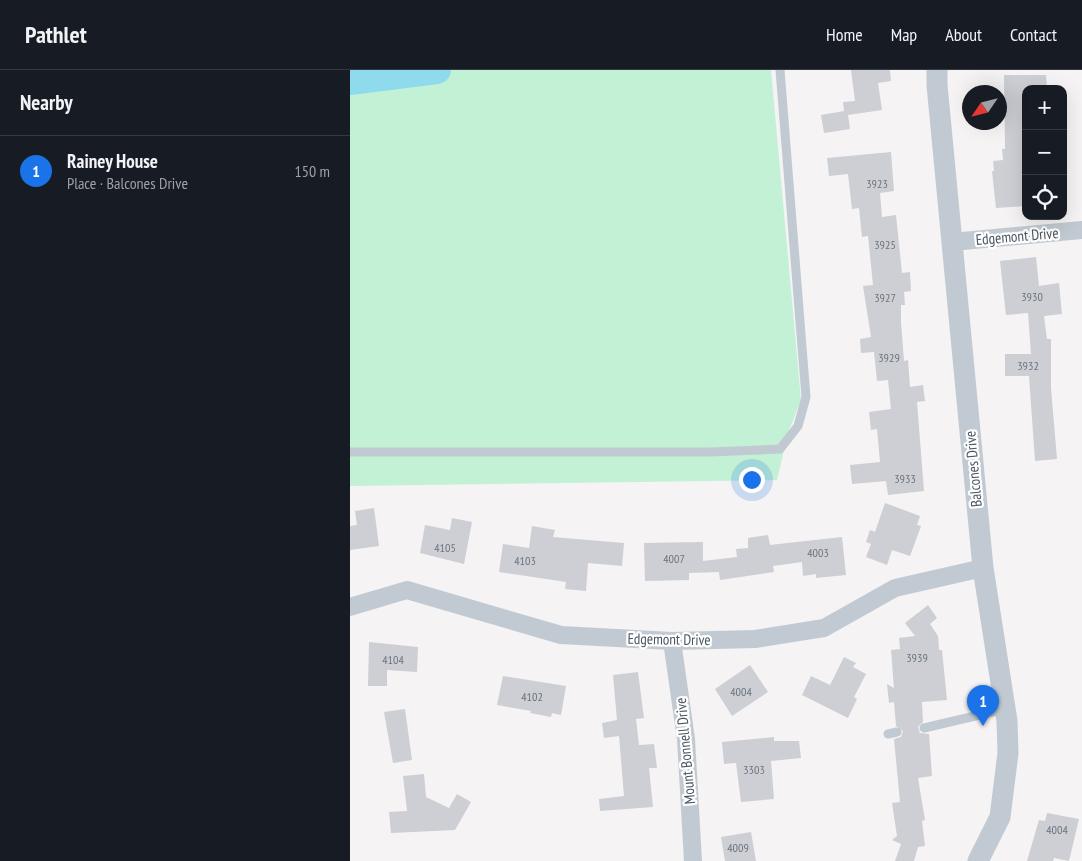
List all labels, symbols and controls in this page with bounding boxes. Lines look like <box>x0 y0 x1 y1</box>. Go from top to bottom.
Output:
text: Pathlet <box>25 19 87 50</box>
text: Home <box>826 23 863 46</box>
text: Map <box>891 23 917 46</box>
text: About <box>945 23 982 46</box>
text: Contact <box>1010 23 1057 46</box>
north arrow <box>962 85 1007 130</box>
map controls <box>1022 85 1067 220</box>
button: + <box>1022 85 1067 130</box>
text: Nearby <box>20 89 73 116</box>
button: − <box>1022 130 1067 175</box>
text: Rainey House <box>67 149 158 173</box>
text: 1 <box>32 161 40 181</box>
text: 150 m <box>295 161 330 181</box>
text: Place · Balcones Drive <box>67 173 188 193</box>
button: locate <box>1022 175 1067 220</box>
house number: 3923 <box>866 176 888 191</box>
street label: Edgemont Drive <box>975 223 1059 249</box>
house number: 3925 <box>874 237 896 252</box>
house number: 3930 <box>1021 289 1043 304</box>
house number: 3927 <box>874 290 896 305</box>
house number: 3929 <box>878 350 900 365</box>
house number: 3932 <box>1017 358 1039 373</box>
street label: Balcones Drive <box>960 430 986 508</box>
your location <box>739 467 765 493</box>
house number: 3933 <box>894 471 916 486</box>
house number: 4105 <box>434 540 456 555</box>
house number: 4003 <box>807 545 829 560</box>
house number: 4007 <box>663 551 685 566</box>
house number: 4103 <box>514 553 536 568</box>
street label: Edgemont Drive <box>627 629 711 649</box>
house number: 3939 <box>906 650 928 665</box>
house number: 4104 <box>382 652 404 667</box>
house number: 4004 <box>730 684 752 699</box>
pin: 1 <box>967 685 999 726</box>
house number: 4102 <box>521 689 543 704</box>
street label: Mount Bonnell Drive <box>671 697 699 805</box>
house number: 3303 <box>743 762 765 777</box>
house number: 4004 <box>1046 822 1068 837</box>
house number: 4009 <box>727 840 749 855</box>

